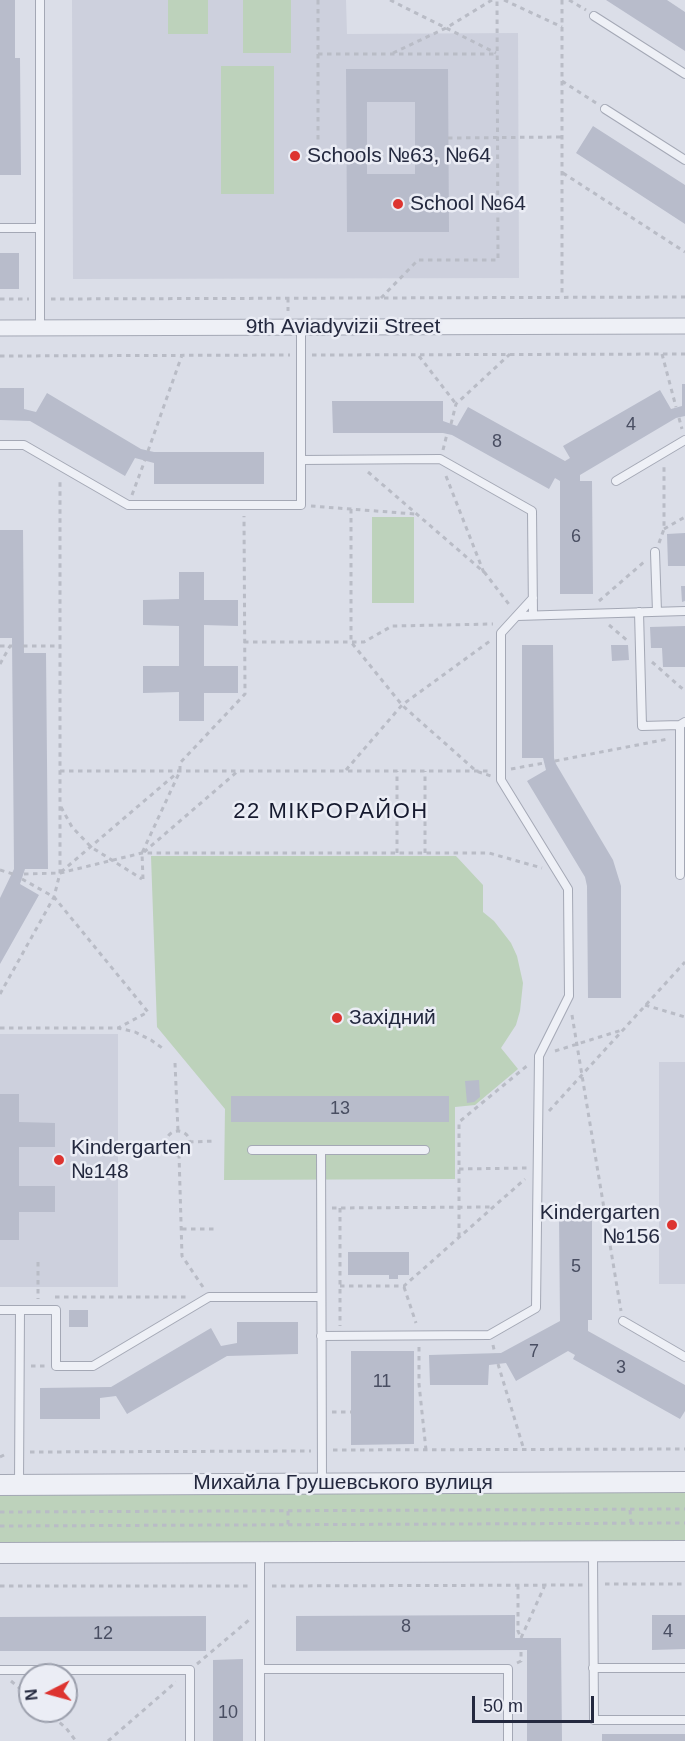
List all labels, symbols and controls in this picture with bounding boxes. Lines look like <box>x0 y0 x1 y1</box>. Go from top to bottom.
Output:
place label: Schools №63, №64 <box>307 143 491 169</box>
marker: Schools №63, №64 <box>288 149 302 163</box>
place label: School №64 <box>410 191 526 217</box>
marker: School №64 <box>391 197 405 211</box>
street label: 9th Aviadyvizii Street <box>246 314 440 340</box>
house number: 4 <box>626 414 636 436</box>
house number: 8 <box>492 431 502 453</box>
house number: 6 <box>571 526 581 548</box>
district label: 22 МІКРОРАЙОН <box>233 799 429 825</box>
place label: Західний <box>349 1005 436 1031</box>
marker: Західний <box>330 1011 344 1025</box>
house number: 13 <box>330 1098 350 1120</box>
place label: Kindergarten №148 <box>71 1135 191 1185</box>
marker: Kindergarten №148 <box>52 1153 66 1167</box>
place label: Kindergarten №156 <box>540 1200 660 1250</box>
marker: Kindergarten №156 <box>665 1218 679 1232</box>
house number: 5 <box>571 1256 581 1278</box>
house number: 7 <box>529 1341 539 1363</box>
house number: 3 <box>616 1357 626 1379</box>
house number: 11 <box>373 1371 391 1393</box>
street label: Михайла Грушевського вулиця <box>193 1470 493 1496</box>
house number: 8 <box>401 1616 411 1638</box>
house number: 4 <box>663 1621 673 1643</box>
house number: 12 <box>93 1623 113 1645</box>
north arrow <box>18 1663 78 1723</box>
scale bar <box>475 1684 596 1722</box>
text: N <box>23 1688 41 1701</box>
text: 50 m <box>483 1696 523 1716</box>
house number: 10 <box>218 1702 238 1724</box>

